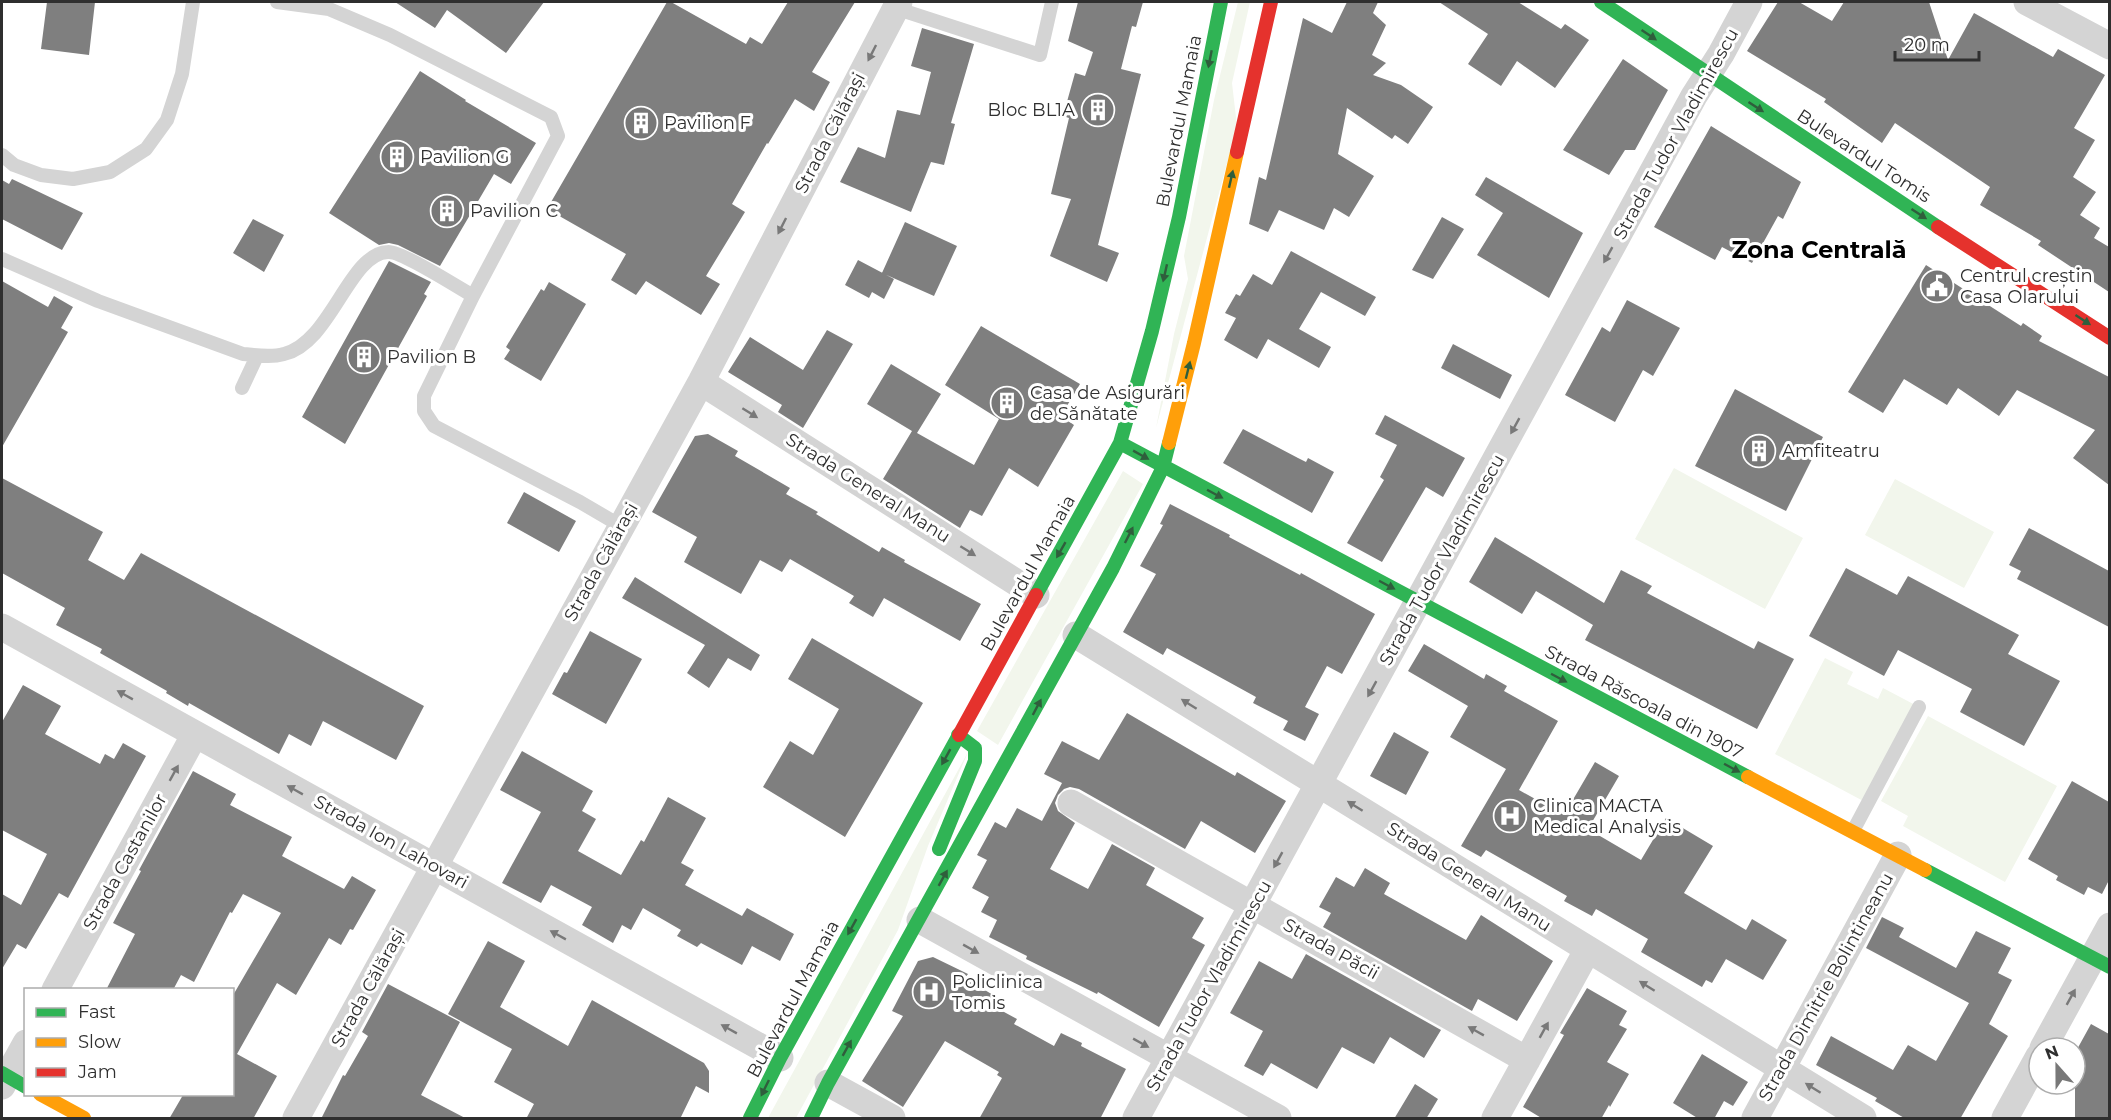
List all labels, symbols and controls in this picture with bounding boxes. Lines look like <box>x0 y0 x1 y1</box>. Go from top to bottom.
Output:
street label: Strada Tudor Vladimirescu <box>1609 24 1743 244</box>
scale bar <box>1895 24 1979 62</box>
one-way arrow <box>1640 29 1656 41</box>
street label: Bulevardul Mamaia <box>1152 33 1206 209</box>
text: 20 m <box>1904 34 1950 56</box>
one-way arrow <box>867 45 876 62</box>
one-way arrow <box>1205 50 1214 69</box>
street label: Strada Călărași <box>790 69 871 197</box>
building icon: Bloc BL1A <box>1080 92 1116 128</box>
place label: Bloc BL1A <box>988 99 1075 121</box>
one-way arrow <box>1748 101 1764 112</box>
street label: Bulevardul Tomis <box>1793 104 1935 208</box>
building icon: Pavilion F <box>623 105 659 141</box>
place label: Pavilion F <box>664 112 751 134</box>
building icon: Pavilion G <box>379 139 415 175</box>
place label: Pavilion G <box>420 146 509 168</box>
one-way arrow <box>1227 170 1236 189</box>
building icon: Pavilion C <box>429 193 465 229</box>
place label: Pavilion C <box>470 200 559 222</box>
one-way arrow <box>1911 208 1927 219</box>
one-way arrow <box>777 217 787 235</box>
district label: Zona Centrală <box>1731 235 1907 264</box>
one-way arrow <box>1603 247 1613 264</box>
one-way arrow <box>1160 264 1170 283</box>
place label: Centrul creștin Casa Olarului <box>1960 265 2093 308</box>
public building icon: Centrul creștin Casa Olarului <box>1919 268 1955 304</box>
one-way arrow <box>2075 314 2091 325</box>
building icon: Pavilion B <box>346 339 382 375</box>
place label: Pavilion B <box>387 346 476 368</box>
one-way arrow <box>1183 360 1193 379</box>
place label: Casa de Asigurări de Sănătate <box>1030 382 1185 425</box>
building icon: Casa de Asigurări de Sănătate <box>989 385 1025 421</box>
one-way arrow <box>742 407 758 418</box>
one-way arrow <box>1510 418 1520 435</box>
street label: Strada General Manu <box>782 428 954 548</box>
building icon: Amfiteatru <box>1741 433 1777 469</box>
place label: Amfiteatru <box>1782 440 1880 462</box>
one-way arrow <box>1133 450 1150 460</box>
street label: Strada Tudor Vladimirescu <box>1375 450 1509 670</box>
one-way arrow <box>1207 489 1224 499</box>
street label: Bulevardul Mamaia <box>976 491 1080 655</box>
street label: Strada Călărași <box>559 499 644 626</box>
one-way arrow <box>1124 527 1134 544</box>
one-way arrow <box>1057 541 1067 558</box>
one-way arrow <box>960 546 976 557</box>
one-way arrow <box>1379 580 1396 590</box>
street label: Strada Răscoala din 1907 <box>1541 640 1747 764</box>
one-way arrow <box>1551 673 1568 683</box>
one-way arrow <box>1367 681 1377 698</box>
one-way arrow <box>116 690 133 700</box>
one-way arrow <box>1032 699 1042 716</box>
one-way arrow <box>1181 699 1197 710</box>
one-way arrow <box>941 748 951 765</box>
one-way arrow <box>1724 763 1741 773</box>
one-way arrow <box>169 764 179 781</box>
one-way arrow <box>287 785 304 795</box>
street label: Strada Castanilor <box>78 790 172 934</box>
street label: Strada Ion Lahovari <box>310 790 472 894</box>
place label: Clinica MACTA Medical Analysis <box>1533 795 1681 838</box>
hospital icon: Clinica MACTA Medical Analysis <box>1492 798 1528 834</box>
one-way arrow <box>1347 801 1364 812</box>
street label: Strada General Manu <box>1383 817 1555 937</box>
one-way arrow <box>1273 852 1283 869</box>
one-way arrow <box>938 869 948 886</box>
street label: Strada Dimitrie Bolintineanu <box>1754 869 1898 1105</box>
street label: Strada Tudor Vladimirescu <box>1142 876 1276 1096</box>
street label: Strada Păcii <box>1279 914 1383 984</box>
street label: Bulevardul Mamaia <box>742 917 844 1081</box>
one-way arrow <box>847 919 857 936</box>
street label: Strada Călărași <box>326 925 411 1052</box>
one-way arrow <box>549 930 566 940</box>
one-way arrow <box>963 944 980 954</box>
place label: Policlinica Tomis <box>952 971 1043 1014</box>
hospital icon: Policlinica Tomis <box>911 974 947 1010</box>
one-way arrow <box>1639 980 1655 991</box>
legend <box>24 988 234 1096</box>
one-way arrow <box>2066 988 2076 1005</box>
text: Fast <box>78 1001 116 1023</box>
one-way arrow <box>1539 1022 1549 1039</box>
one-way arrow <box>720 1024 737 1034</box>
one-way arrow <box>1468 1026 1485 1036</box>
text: Slow <box>78 1031 121 1053</box>
north arrow <box>2027 1036 2087 1096</box>
one-way arrow <box>1133 1038 1150 1048</box>
one-way arrow <box>842 1040 853 1056</box>
text: N <box>2042 1041 2061 1064</box>
text: Jam <box>77 1061 117 1083</box>
one-way arrow <box>760 1079 770 1097</box>
one-way arrow <box>1805 1082 1821 1093</box>

